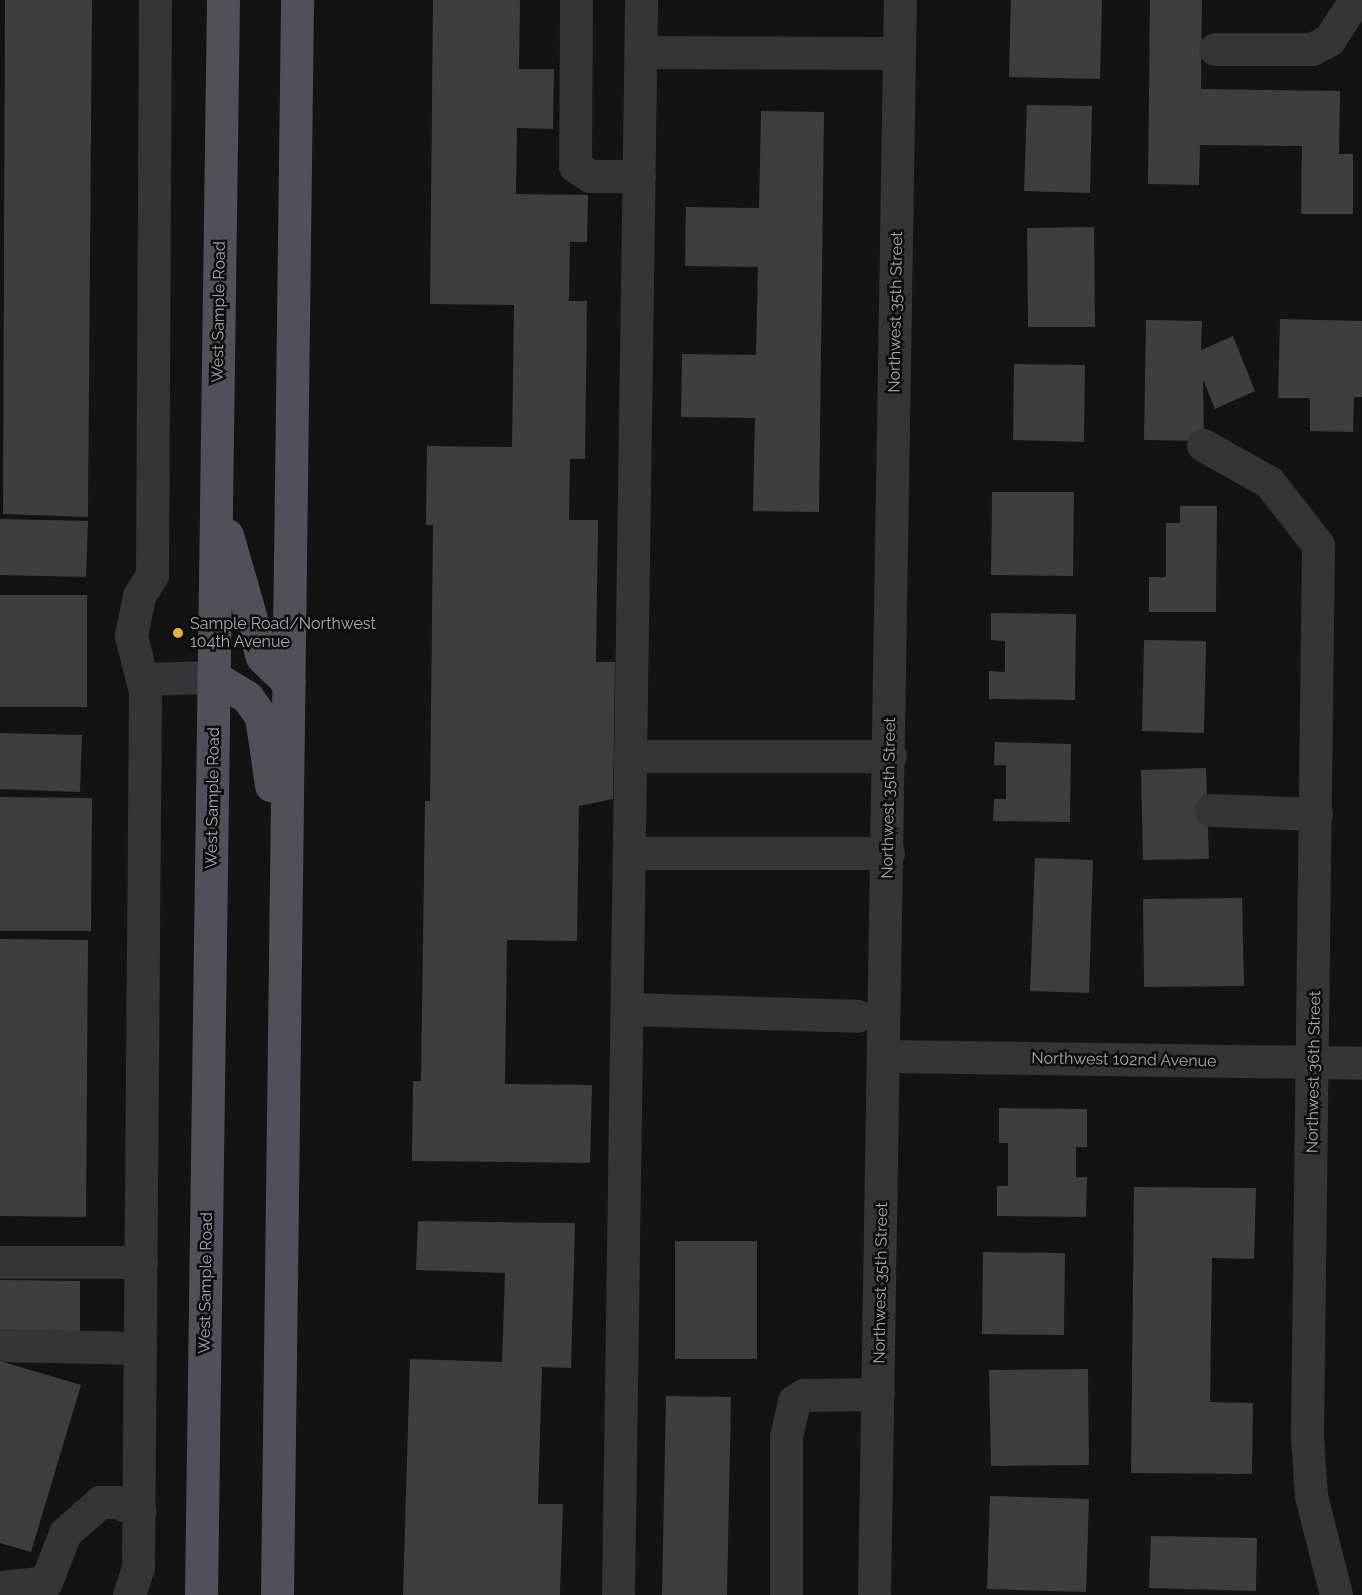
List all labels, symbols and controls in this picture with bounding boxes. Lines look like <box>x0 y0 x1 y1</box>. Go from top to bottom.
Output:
street label: Northwest 35th Street <box>885 231 907 393</box>
street label: West Sample Road <box>208 241 230 383</box>
place label: Sample Road/Northwest 104th Avenue <box>190 614 376 652</box>
marker: Sample Road/Northwest 104th Avenue <box>171 626 185 640</box>
street label: Northwest 35th Street <box>878 717 900 879</box>
street label: West Sample Road <box>202 727 224 869</box>
street label: Northwest 36th Street <box>1303 991 1325 1153</box>
street label: Northwest 102nd Avenue <box>1031 1049 1217 1071</box>
street label: Northwest 35th Street <box>870 1202 892 1364</box>
street label: West Sample Road <box>195 1212 217 1354</box>

